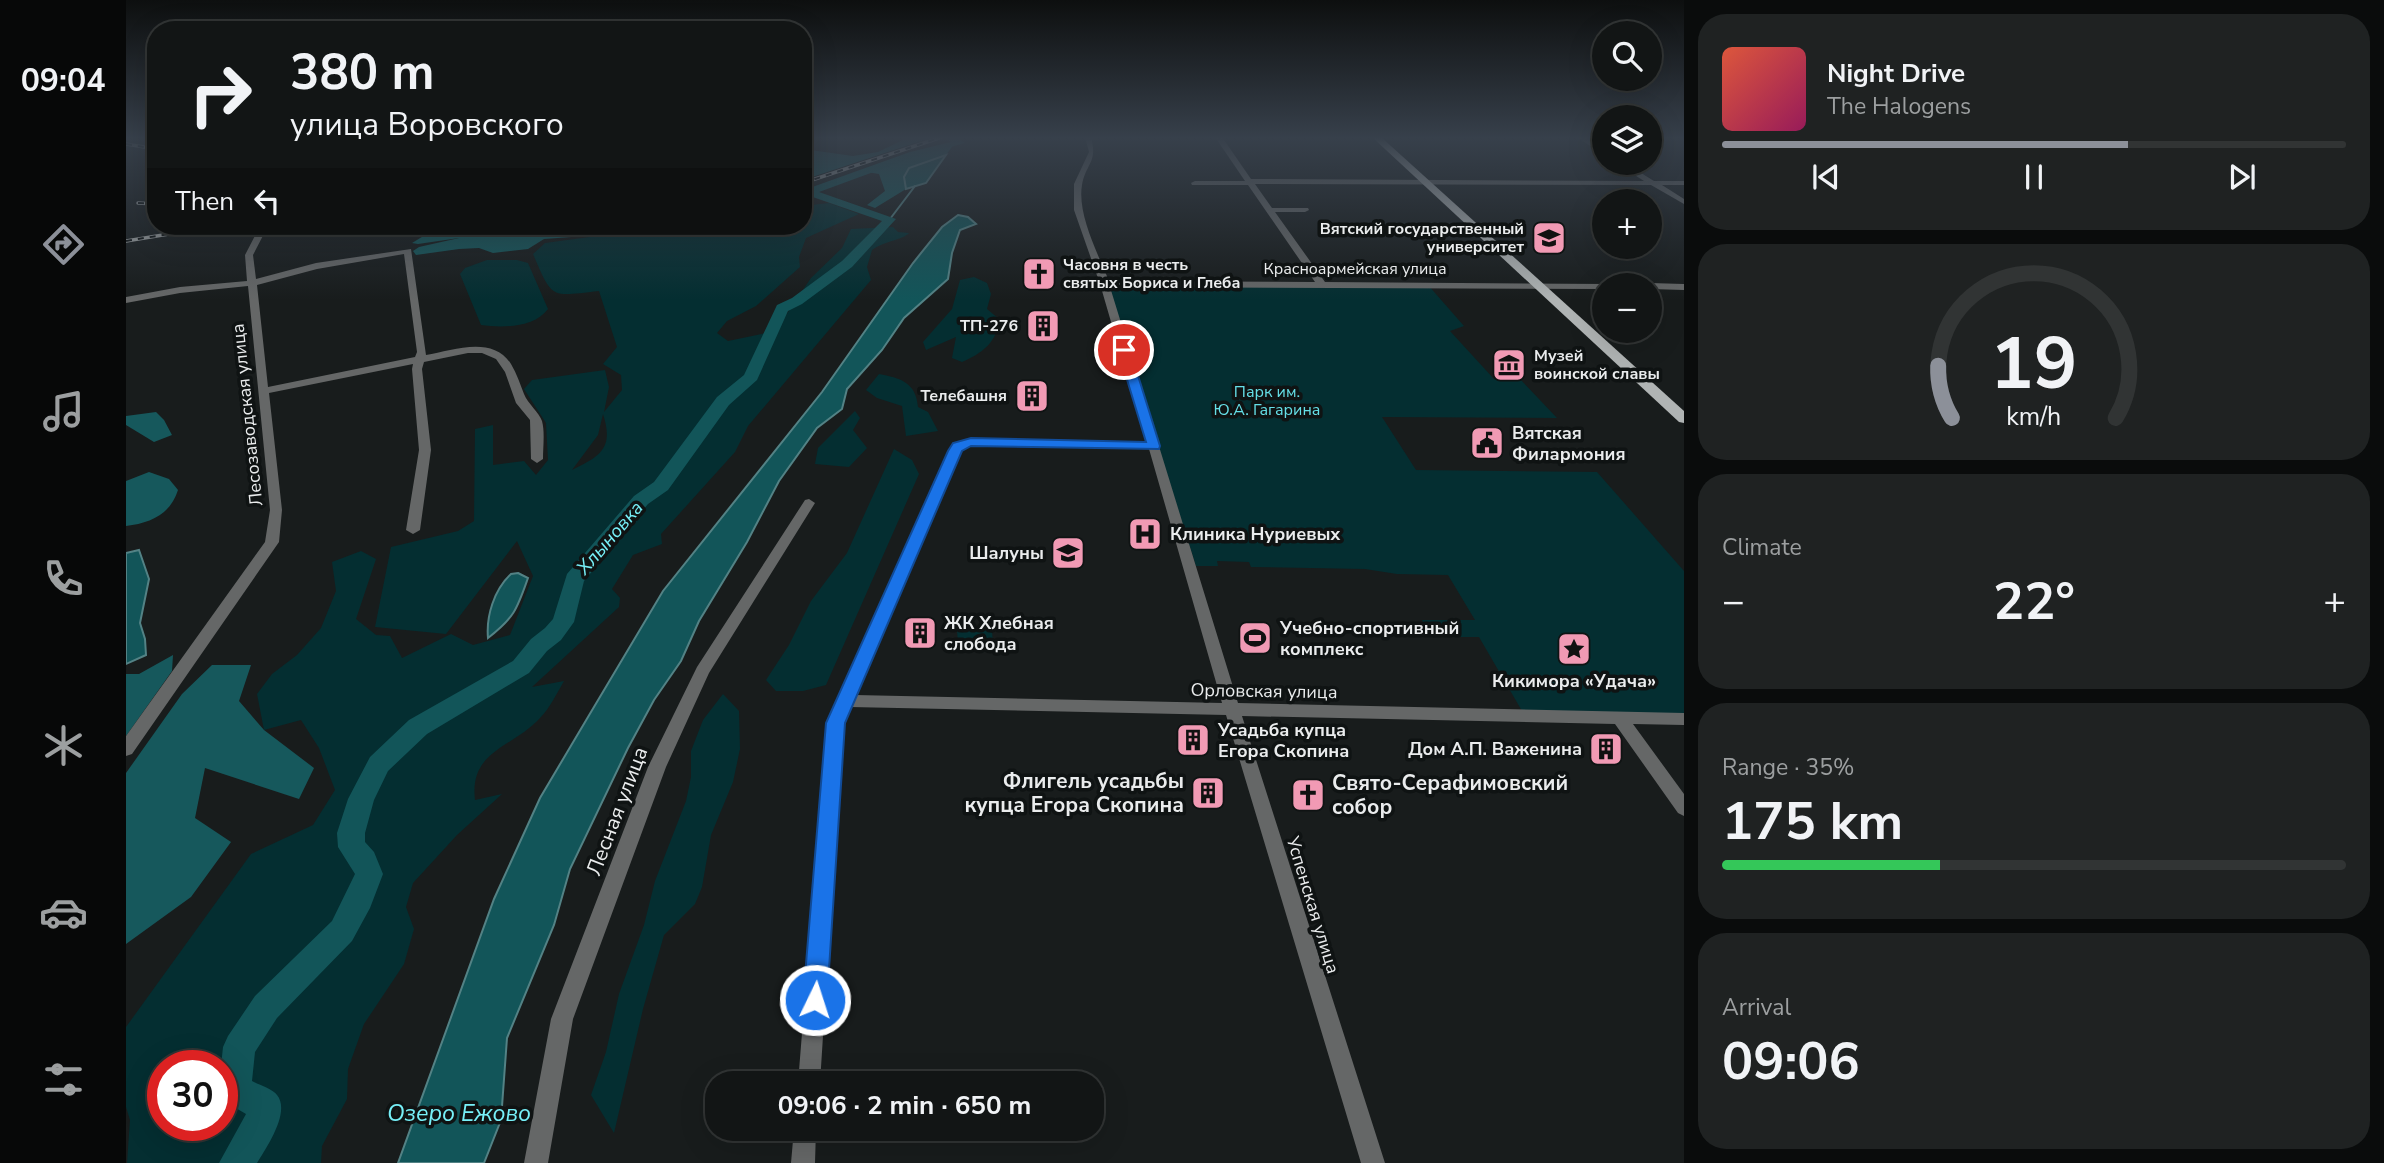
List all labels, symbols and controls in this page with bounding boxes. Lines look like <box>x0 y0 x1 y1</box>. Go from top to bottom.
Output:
map controls <box>1592 21 1662 343</box>
button: search <box>1592 21 1662 91</box>
text: 380 m <box>290 39 434 106</box>
icon: right <box>175 49 266 140</box>
text: Night Drive <box>1827 56 1965 91</box>
text: 09:04 <box>21 59 105 102</box>
text: The Halogens <box>1827 91 1971 122</box>
text: улица Воровского <box>290 103 564 146</box>
button: layers <box>1592 105 1662 175</box>
icon: previous <box>1807 158 1845 196</box>
icon: pause <box>2015 158 2053 196</box>
icon: next <box>2223 158 2261 196</box>
icon: left <box>248 182 286 220</box>
text: Then <box>175 184 234 219</box>
button: + <box>1592 189 1662 259</box>
place label: Вятский государственный университет <box>1320 218 1524 258</box>
school or university icon: Вятский государственный университет <box>1530 219 1568 257</box>
icon: directions <box>39 220 88 269</box>
place label: Часовня в честь святых Бориса и Глеба <box>1063 254 1241 294</box>
church icon: Часовня в честь святых Бориса и Глеба <box>1020 255 1058 293</box>
street label: Красноармейская улица <box>1263 258 1447 280</box>
button: − <box>1592 273 1662 343</box>
building icon: ТП-276 <box>1024 307 1062 345</box>
text: 19 <box>1990 314 2078 414</box>
place label: ТП-276 <box>960 315 1018 337</box>
pin <box>1094 320 1154 380</box>
street label: Лесозаводская улица <box>225 323 269 507</box>
icon: arrive <box>1105 331 1143 369</box>
place label: Музей воинской славы <box>1534 345 1660 385</box>
museum icon: Музей воинской славы <box>1490 346 1528 384</box>
building icon: Телебашня <box>1013 377 1051 415</box>
park label: Парк им. Ю.А. Гагарина <box>1214 381 1320 421</box>
place label: Телебашня <box>921 385 1007 407</box>
icon: music <box>39 387 88 436</box>
text: km/h <box>2006 399 2062 433</box>
place label: Вятская Филармония <box>1512 421 1626 466</box>
public building icon: Вятская Филармония <box>1468 424 1506 462</box>
water label: Хлыновка <box>570 496 649 581</box>
hospital icon: Клиника Нуриевых <box>1126 515 1164 553</box>
place label: Клиника Нуриевых <box>1170 522 1341 546</box>
text: Climate <box>1722 532 1802 563</box>
school or university icon: Шалуны <box>1049 534 1087 572</box>
place label: Шалуны <box>969 541 1044 565</box>
icon: phone <box>39 554 88 603</box>
text: 22° <box>1993 566 2075 637</box>
text: − <box>1722 576 1745 627</box>
text: + <box>2323 576 2346 627</box>
place label: ЖК Хлебная слобода <box>944 611 1054 656</box>
building icon: ЖК Хлебная слобода <box>901 614 939 652</box>
place label: Учебно-спортивный комплекс <box>1279 616 1459 661</box>
sports icon: Учебно-спортивный комплекс <box>1236 619 1274 657</box>
place icon: Кикимора «Удача» <box>1555 630 1593 668</box>
place label: Кикимора «Удача» <box>1492 669 1656 693</box>
street label: Орловская улица <box>1190 678 1338 704</box>
place label: Усадьба купца Егора Скопина <box>1217 718 1349 763</box>
icon: climate <box>39 721 88 770</box>
building icon: Усадьба купца Егора Скопина <box>1174 721 1212 759</box>
building icon: Дом А.П. Важенина <box>1587 730 1625 768</box>
place label: Дом А.П. Важенина <box>1408 737 1582 761</box>
street label: Лесная улица <box>580 743 654 879</box>
text: Range · 35% <box>1722 752 1854 783</box>
place label: Флигель усадьбы купца Егора Скопина <box>964 767 1184 819</box>
place label: Свято-Серафимовский собор <box>1332 769 1568 821</box>
building icon: Флигель усадьбы купца Егора Скопина <box>1189 774 1227 812</box>
church icon: Свято-Серафимовский собор <box>1289 776 1327 814</box>
text: 175 km <box>1722 786 1903 857</box>
street label: Успенская улица <box>1280 833 1345 976</box>
icon: car <box>39 888 88 937</box>
position arrow <box>778 963 852 1037</box>
text: Arrival <box>1722 992 1791 1023</box>
text: 09:06 <box>1722 1026 1860 1097</box>
speed limit sign: 30 <box>147 1050 238 1141</box>
icon: filters <box>39 1055 88 1104</box>
text: 09:06 · 2 min · 650 m <box>778 1088 1031 1123</box>
water label: Озеро Ежово <box>387 1098 531 1129</box>

